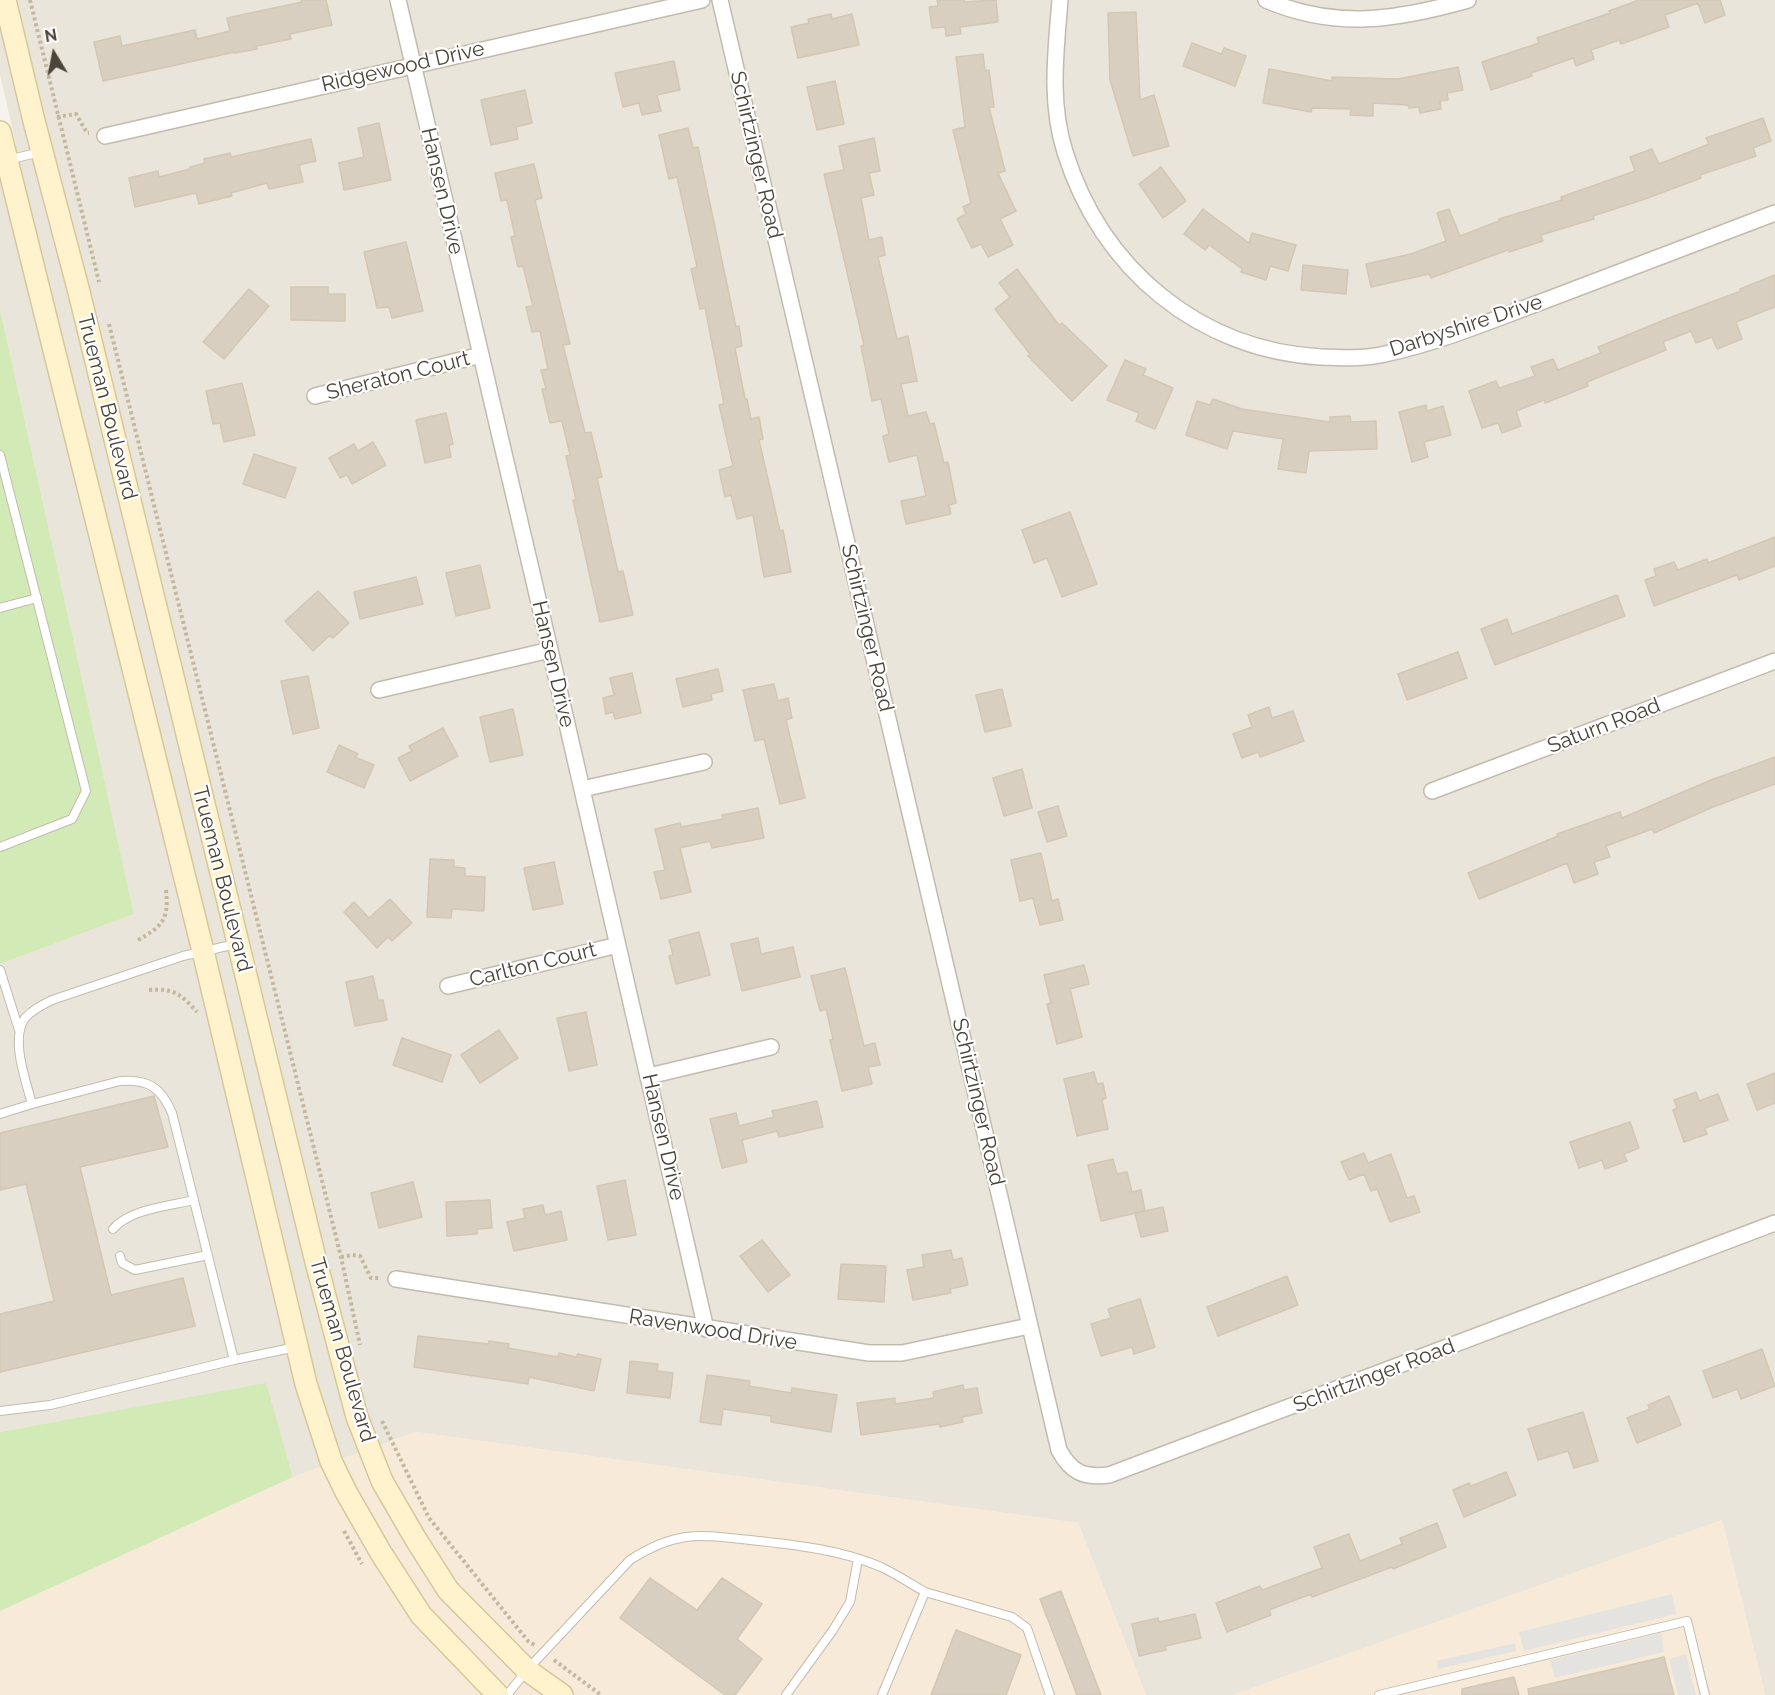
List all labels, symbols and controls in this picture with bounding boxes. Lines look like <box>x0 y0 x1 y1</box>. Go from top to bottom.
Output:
north arrow <box>24 24 84 84</box>
text: N <box>43 25 58 46</box>
street label: Ridgewood Drive <box>319 36 487 98</box>
street label: Schirtzinger Road <box>724 69 788 241</box>
street label: Hansen Drive <box>415 125 469 257</box>
street label: Darbyshire Drive <box>1386 289 1546 363</box>
street label: Trueman Boulevard <box>72 311 142 503</box>
street label: Sheraton Court <box>324 346 472 406</box>
street label: Schirtzinger Road <box>835 542 899 714</box>
street label: Hansen Drive <box>526 598 580 730</box>
street label: Saturn Road <box>1544 693 1664 759</box>
street label: Trueman Boulevard <box>187 783 257 975</box>
street label: Carlton Court <box>467 937 599 993</box>
street label: Schirtzinger Road <box>946 1016 1010 1188</box>
street label: Hansen Drive <box>636 1071 690 1203</box>
street label: Trueman Boulevard <box>304 1255 380 1445</box>
street label: Ravenwood Drive <box>627 1304 799 1356</box>
street label: Schirtzinger Road <box>1290 1334 1458 1418</box>

